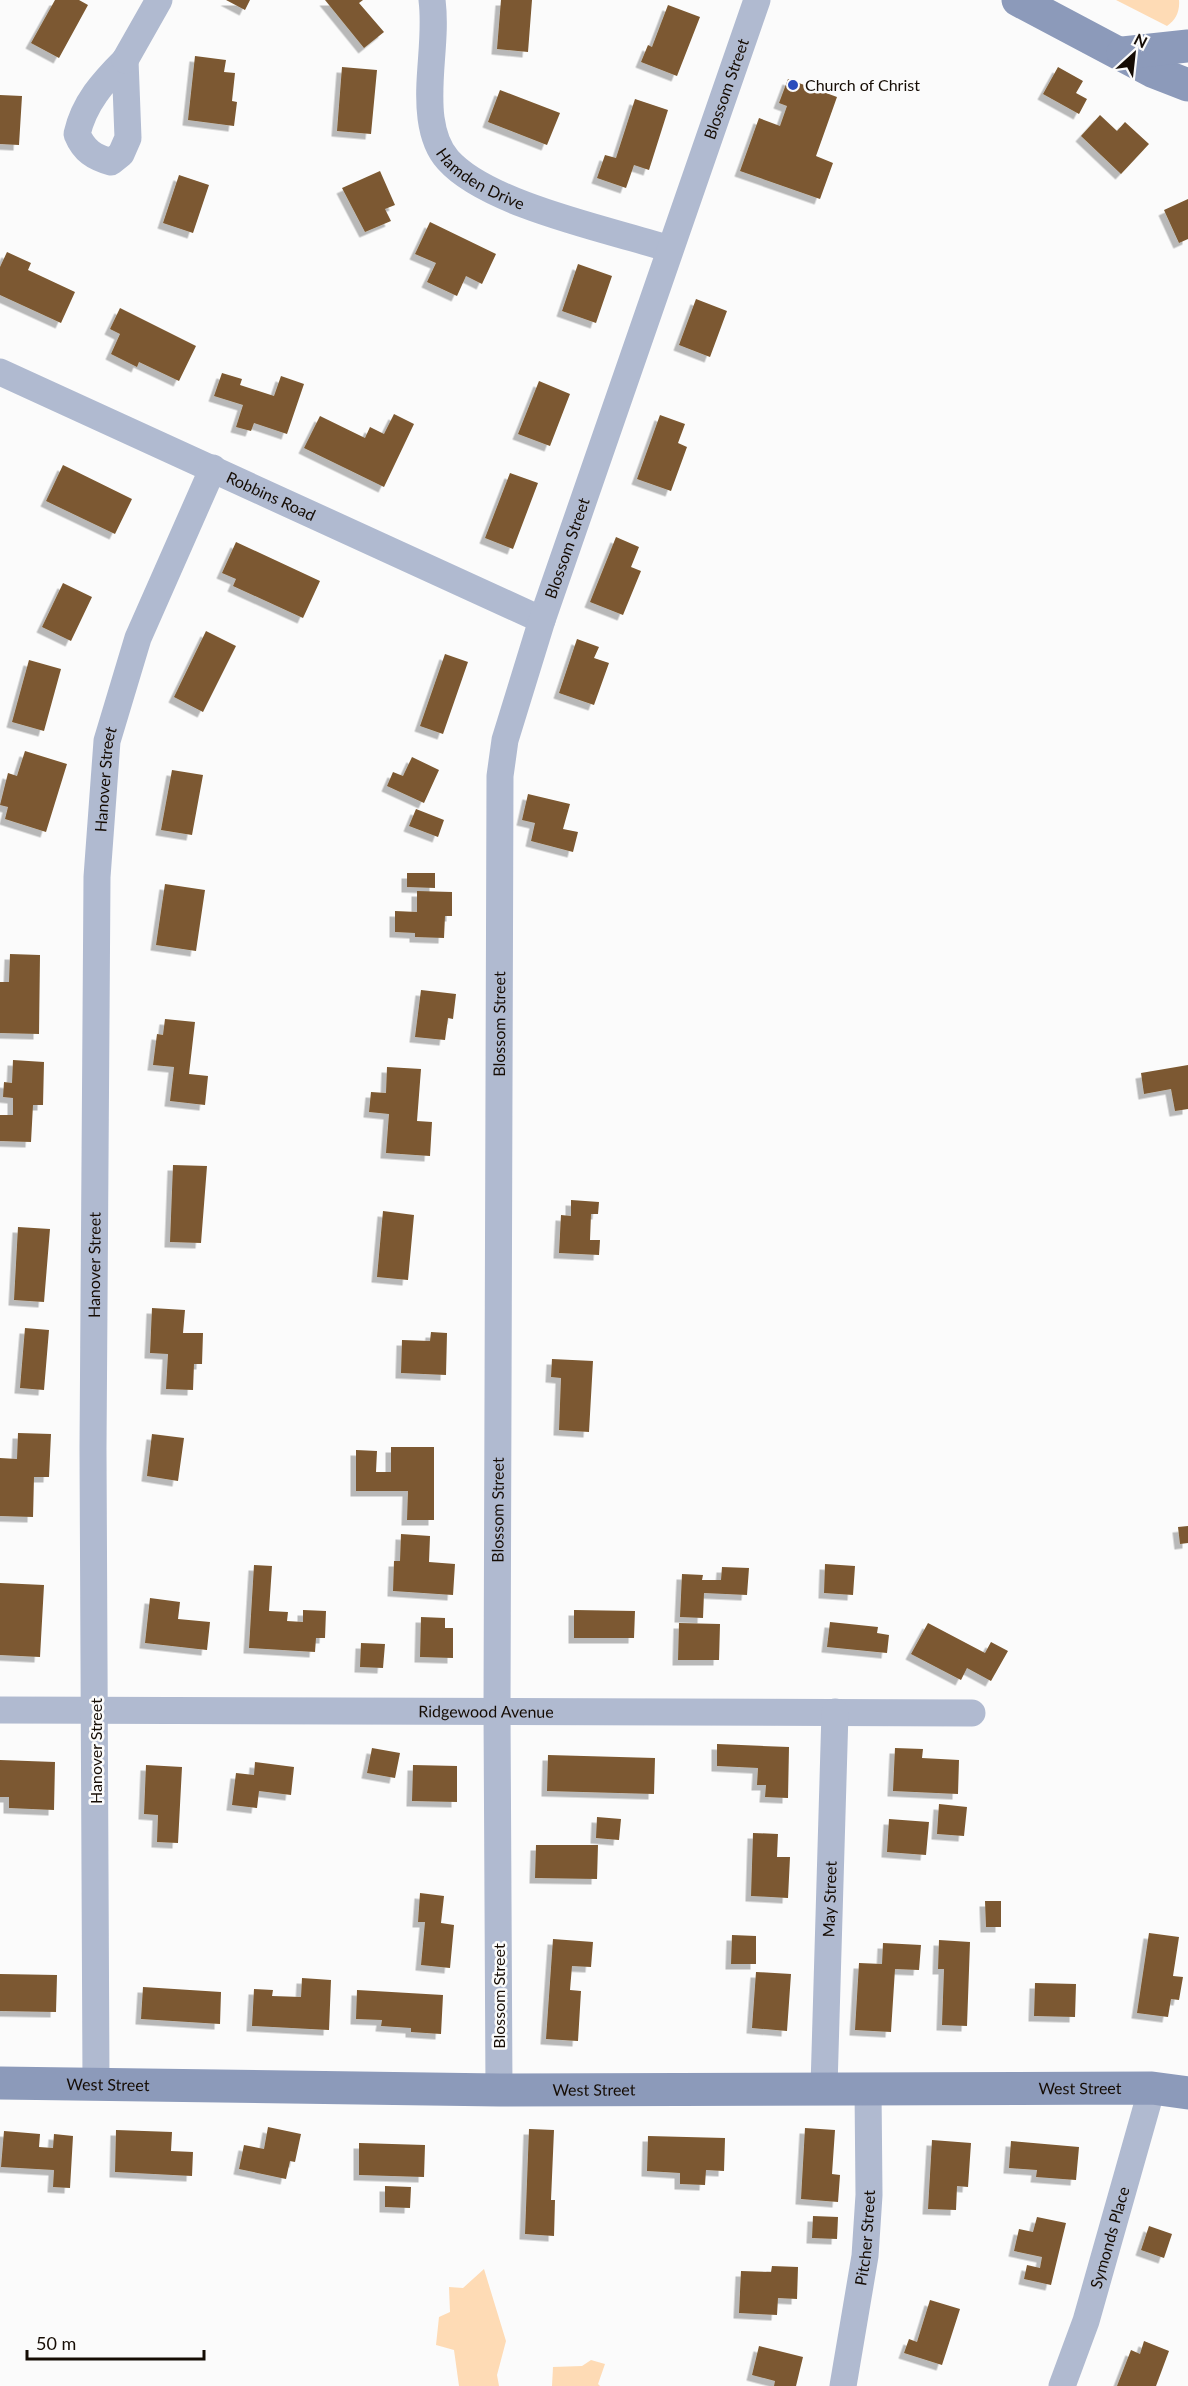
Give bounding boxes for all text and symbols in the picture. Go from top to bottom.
north arrow [1104,24,1164,84]
text: N [1131,29,1151,51]
street label: Blossom Street [699,36,752,142]
place label: Church of Christ [805,75,920,94]
marker: Church of Christ [786,78,800,92]
street label: Hamden Drive [433,144,528,213]
street label: Robbins Road [224,467,319,524]
street label: Blossom Street [540,495,593,601]
street label: Hanover Street [90,724,120,833]
street label: Blossom Street [489,971,508,1077]
street label: Hanover Street [84,1212,104,1318]
street label: Blossom Street [487,1457,507,1563]
street label: Hanover Street [86,1698,105,1804]
street label: Ridgewood Avenue [418,1701,554,1721]
street label: May Street [818,1860,840,1938]
street label: Blossom Street [489,1943,508,2049]
street label: West Street [66,2074,150,2094]
street label: West Street [1038,2078,1122,2097]
street label: West Street [552,2080,636,2099]
street label: Symonds Place [1086,2184,1133,2291]
street label: Pitcher Street [850,2190,878,2287]
scale bar [27,2323,204,2361]
text: 50 m [36,2332,76,2354]

